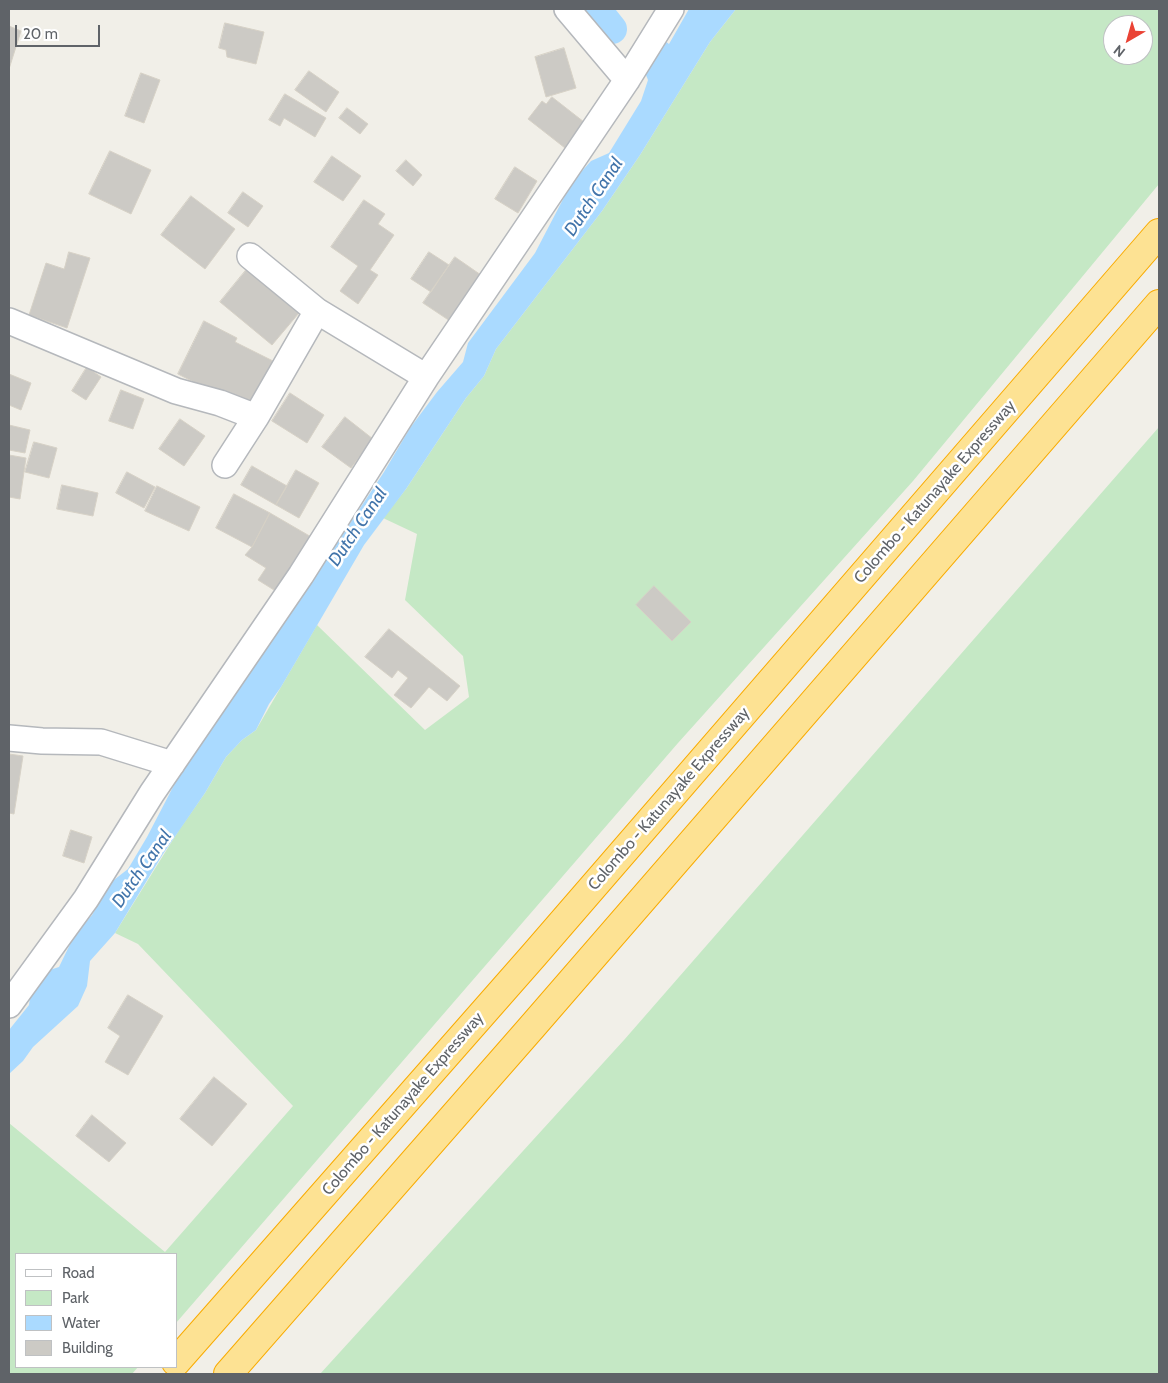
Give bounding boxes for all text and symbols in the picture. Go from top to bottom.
scale bar [18,15,102,47]
north arrow [1103,15,1153,65]
text: 20 m [23,25,58,43]
text: N [1110,41,1129,61]
water label: Dutch Canal [560,154,628,240]
street label: Colombo - Katunayake Expressway [850,397,1020,587]
water label: Dutch Canal [324,484,392,570]
street label: Colombo - Katunayake Expressway [584,704,754,894]
water label: Dutch Canal [107,826,177,912]
street label: Colombo - Katunayake Expressway [318,1009,488,1199]
legend [15,1253,178,1368]
text: Road [62,1264,95,1282]
text: Park [62,1289,89,1307]
text: Water [62,1314,100,1332]
text: Building [62,1339,113,1357]

